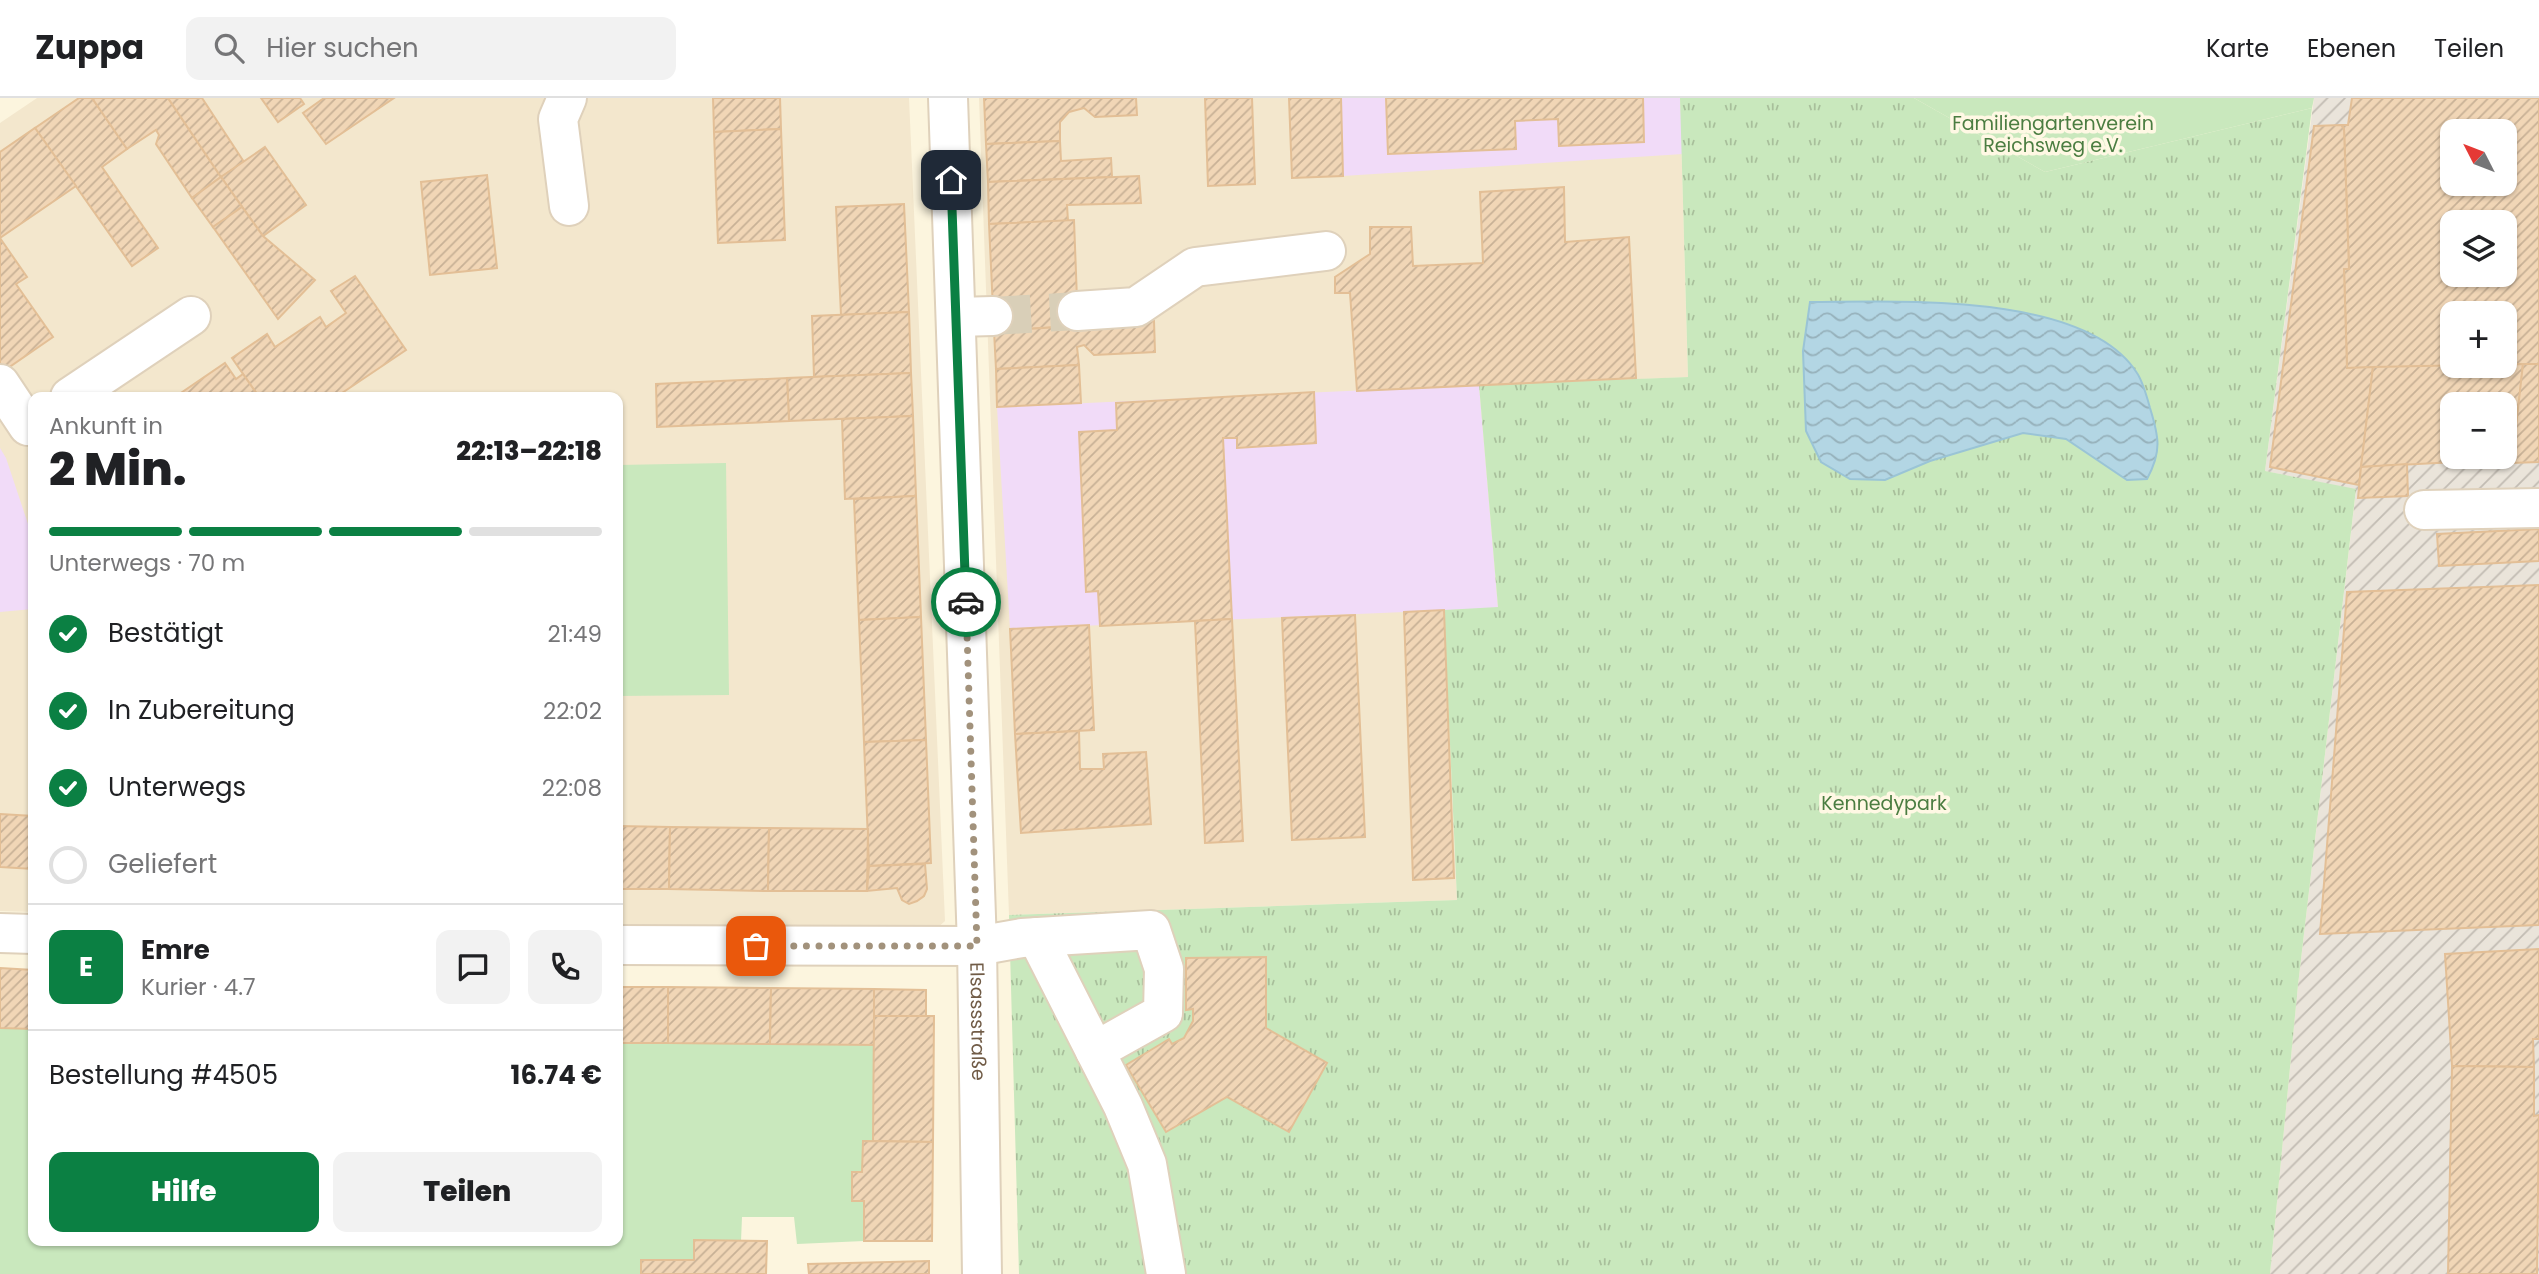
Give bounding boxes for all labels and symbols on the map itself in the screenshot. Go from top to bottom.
park label: Familiengartenverein Reichsweg e.V. [1952,110,2154,159]
north arrow [2440,119,2516,196]
pin [921,150,981,210]
courier [931,567,1001,637]
park label: Kennedypark [1821,790,1947,817]
pin [726,916,786,976]
street label: Elsassstraße [964,962,993,1081]

